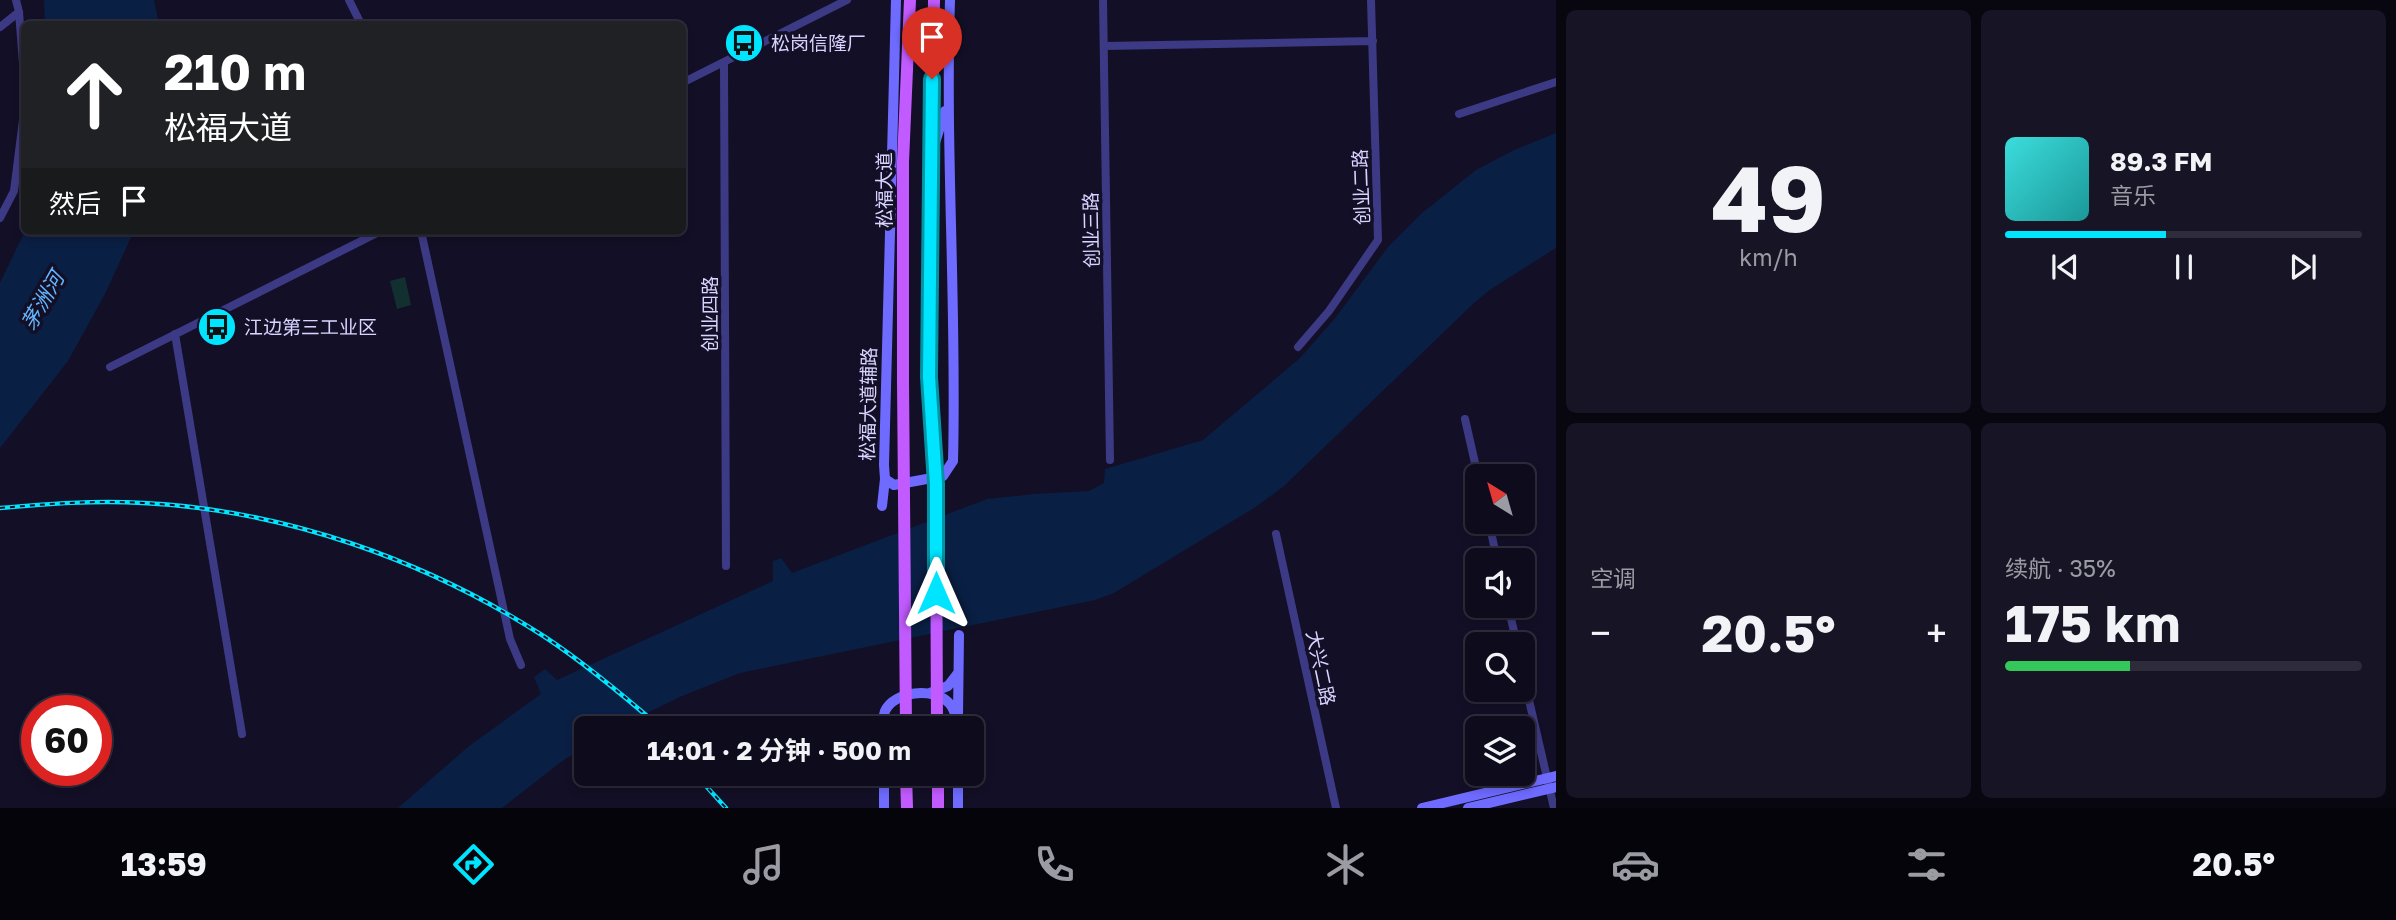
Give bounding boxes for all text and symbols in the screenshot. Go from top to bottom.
pin [902,7,962,79]
icon: arrive [913,18,951,56]
bus stop icon: 松岗信隆厂 [723,22,765,64]
place label: 松岗信隆厂 [771,31,866,54]
text: 210 m [164,42,306,101]
icon: ahead [49,49,140,140]
text: 松福大道 [164,108,292,146]
text: 49 [1711,143,1826,252]
text: 89.3 FM [2110,146,2212,177]
street label: 创业二路 [1348,149,1373,225]
street label: 松福大道 [872,152,895,228]
text: 音乐 [2110,181,2156,209]
icon: arrive [115,182,153,220]
text: 然后 [49,188,101,219]
street label: 创业三路 [1078,192,1103,268]
text: km/h [1739,243,1798,271]
icon: previous [2046,248,2084,286]
icon: pause [2165,248,2203,286]
icon: next [2284,248,2322,286]
water label: 茅洲河 [15,263,71,334]
street label: 创业四路 [698,276,721,352]
bus stop icon: 江边第三工业区 [196,306,238,348]
place label: 江边第三工业区 [244,315,377,338]
street label: 松福大道辅路 [855,347,880,461]
north arrow [1465,464,1535,534]
map controls [1465,464,1535,786]
button: sound [1465,548,1535,618]
text: 续航 · 35% [2005,554,2116,582]
position arrow [899,556,973,630]
text: 空调 [1590,564,1636,592]
text: 175 km [2005,591,2181,653]
text: 20.5° [1701,601,1836,663]
text: − [1590,610,1611,655]
text: + [1926,610,1947,655]
street label: 大兴二路 [1302,628,1341,707]
button: search [1465,632,1535,702]
speed limit sign: 60 [21,695,112,786]
button: layers [1465,716,1535,786]
text: 14:01 · 2 分钟 · 500 m [647,735,911,766]
icon: directions [449,840,498,889]
icon: music [739,840,788,889]
icon: phone [1030,840,1079,889]
icon: climate [1321,840,1370,889]
icon: car [1611,840,1660,889]
icon: filters [1902,840,1951,889]
text: 13:59 [121,845,207,883]
text: 20.5° [2193,845,2275,883]

